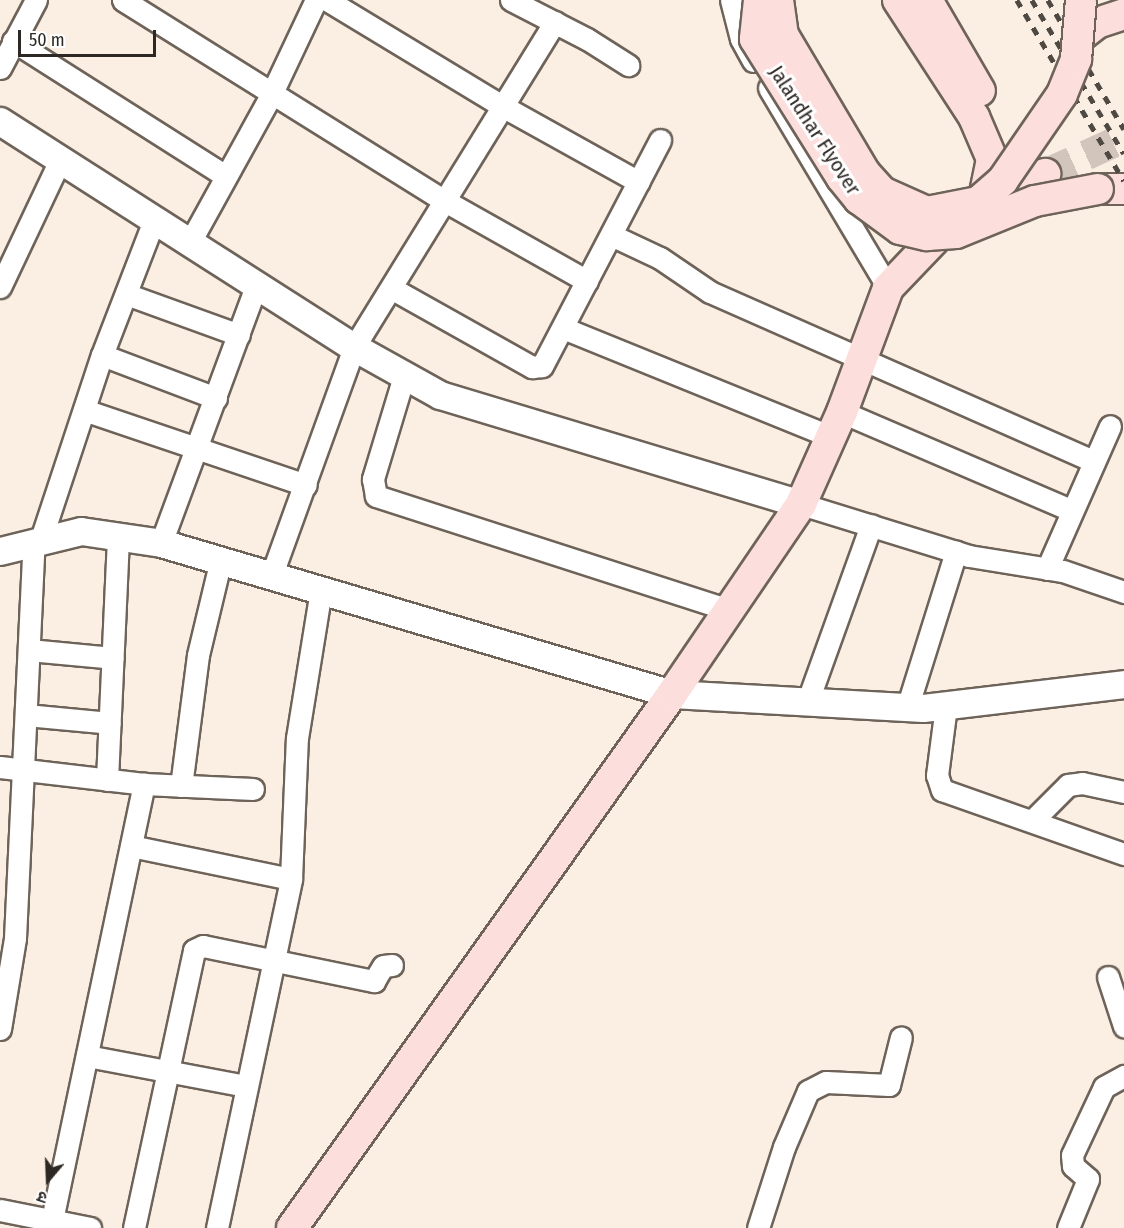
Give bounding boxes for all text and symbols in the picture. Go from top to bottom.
scale bar [21,18,159,56]
text: 50 m [29,29,65,51]
street label: Jalandhar Flyover [764,61,866,199]
north arrow [18,1150,78,1210]
text: उ [34,1187,50,1208]

